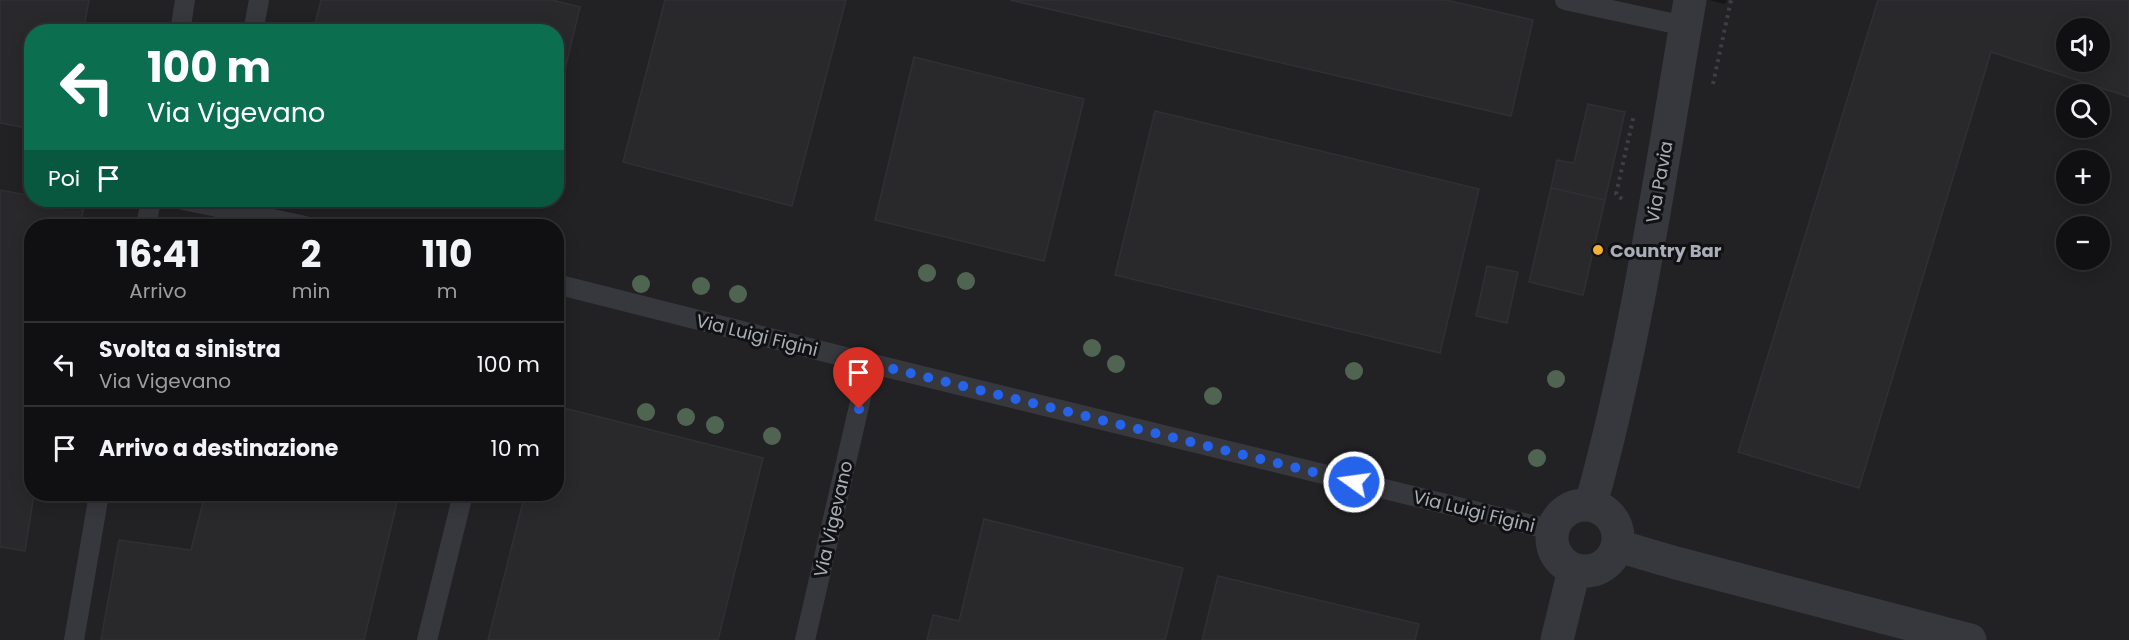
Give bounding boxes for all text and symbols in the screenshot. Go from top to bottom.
map controls [2056,18,2110,270]
button: sound [2056,18,2110,72]
text: 100 m [147,38,271,97]
icon: left [48,48,126,126]
button: search [2056,84,2110,138]
text: Via Vigevano [147,94,325,131]
street label: Via Pavia [1639,139,1679,225]
button: + [2056,150,2110,204]
icon: arrive [92,162,125,195]
text: Poi [48,163,80,194]
button: − [2056,216,2110,270]
text: 16:41 [116,229,200,280]
text: 2 [301,229,321,280]
text: 110 [422,229,472,280]
place label: Country Bar [1610,238,1722,263]
marker: Country Bar [1591,243,1605,257]
text: Arrivo [129,277,187,305]
text: min [292,277,330,305]
text: m [437,277,457,305]
street label: Via Luigi Figini [693,308,821,362]
text: Svolta a sinistra [99,334,281,365]
pin [833,347,884,409]
icon: left [48,348,81,381]
text: 100 m [477,349,540,380]
icon: arrive [842,356,875,389]
text: Via Vigevano [99,367,231,395]
icon: arrive [48,432,81,465]
text: Arrivo a destinazione [99,433,338,464]
text: 10 m [491,433,540,464]
position arrow [1322,450,1386,514]
street label: Via Vigevano [807,458,859,580]
street label: Via Luigi Figini [1410,484,1538,538]

